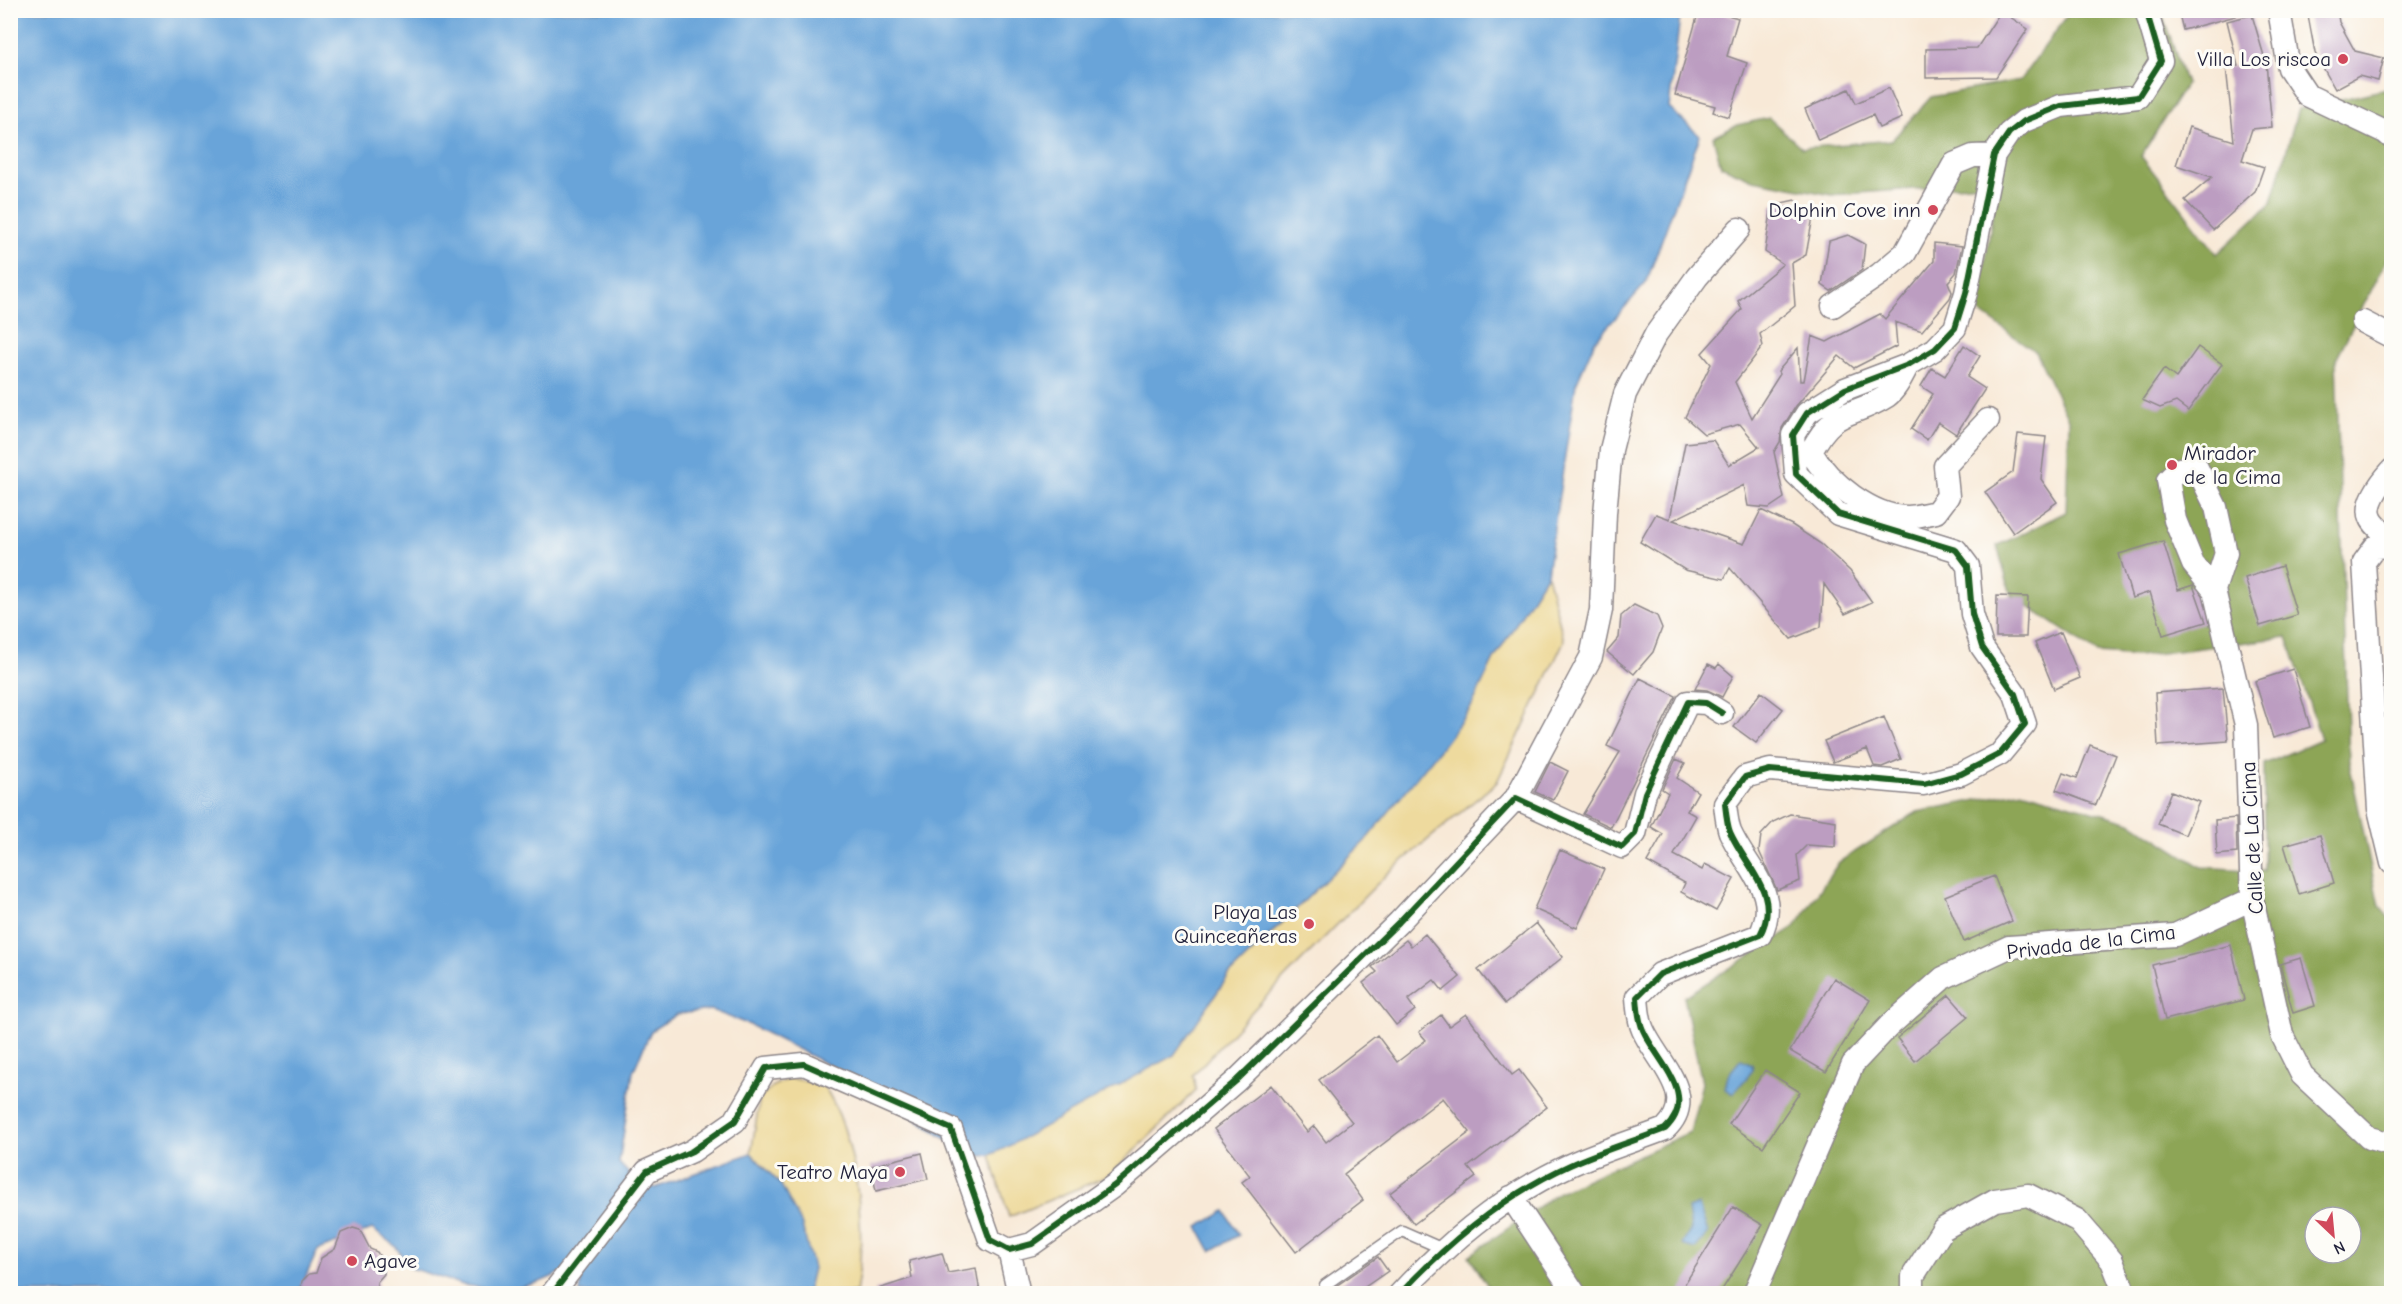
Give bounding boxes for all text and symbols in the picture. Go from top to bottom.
place label: Villa Los riscoa [2197,47,2331,71]
marker: Villa Los riscoa [2336,52,2350,66]
place label: Dolphin Cove inn [1769,198,1921,222]
marker: Dolphin Cove inn [1926,203,1940,217]
place label: Mirador de la Cima [2184,441,2281,489]
marker: Mirador de la Cima [2165,458,2179,472]
street label: Calle de La Cima [2236,761,2268,915]
place label: Playa Las Quinceañeras [1174,900,1297,948]
marker: Playa Las Quinceañeras [1302,917,1316,931]
street label: Privada de la Cima [2005,920,2177,964]
place label: Teatro Maya [777,1160,888,1184]
marker: Teatro Maya [893,1165,907,1179]
north arrow [2303,1205,2363,1265]
text: N [2331,1237,2348,1258]
place label: Agave [364,1249,417,1273]
marker: Agave [345,1254,359,1268]

